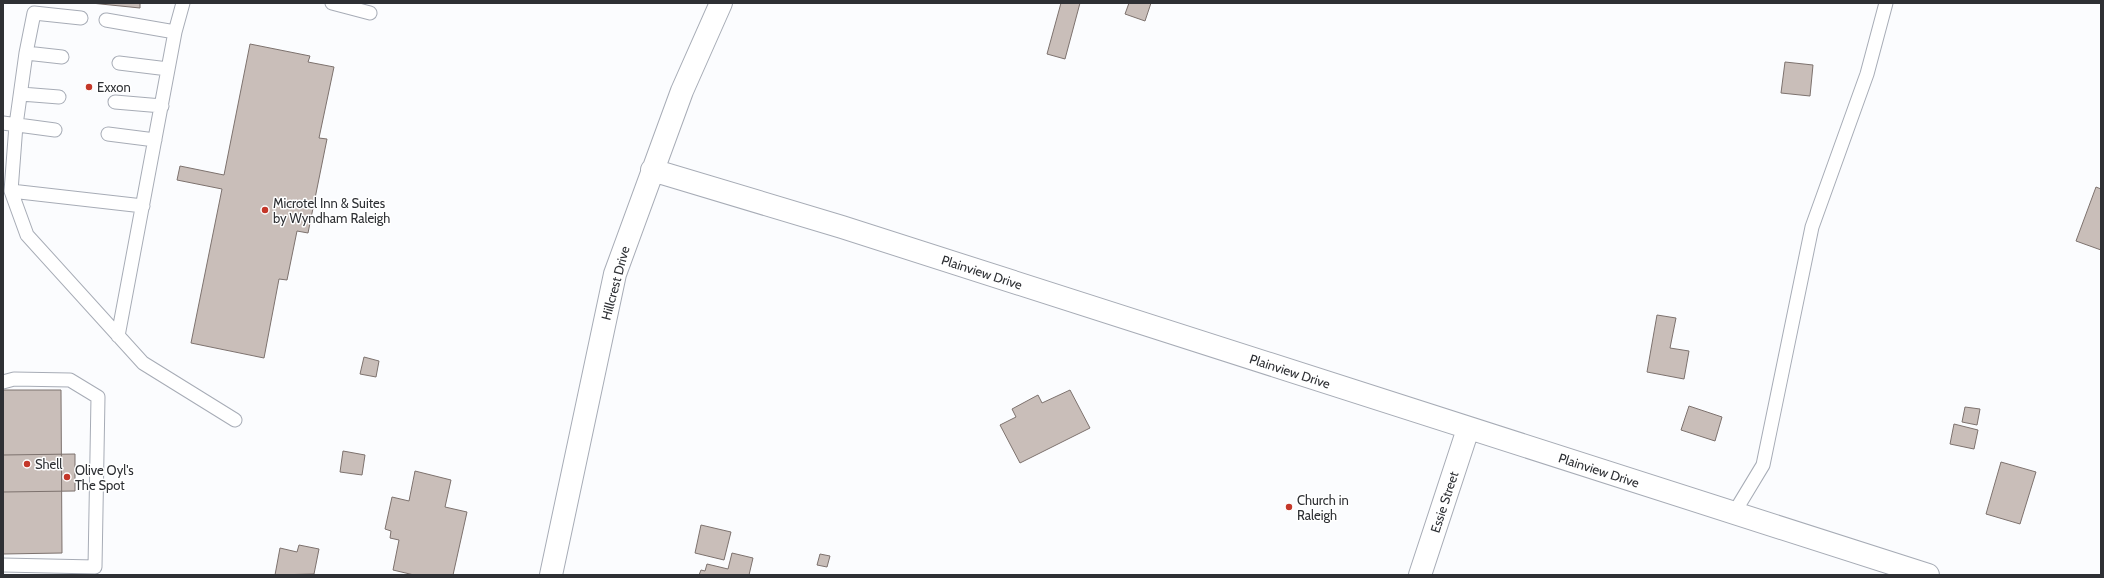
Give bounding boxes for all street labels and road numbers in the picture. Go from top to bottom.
street label: Hillcrest Drive [597,244,633,322]
street label: Plainview Drive [940,251,1025,293]
street label: Plainview Drive [1248,350,1333,392]
street label: Plainview Drive [1557,449,1642,491]
street label: Essie Street [1427,469,1462,535]

